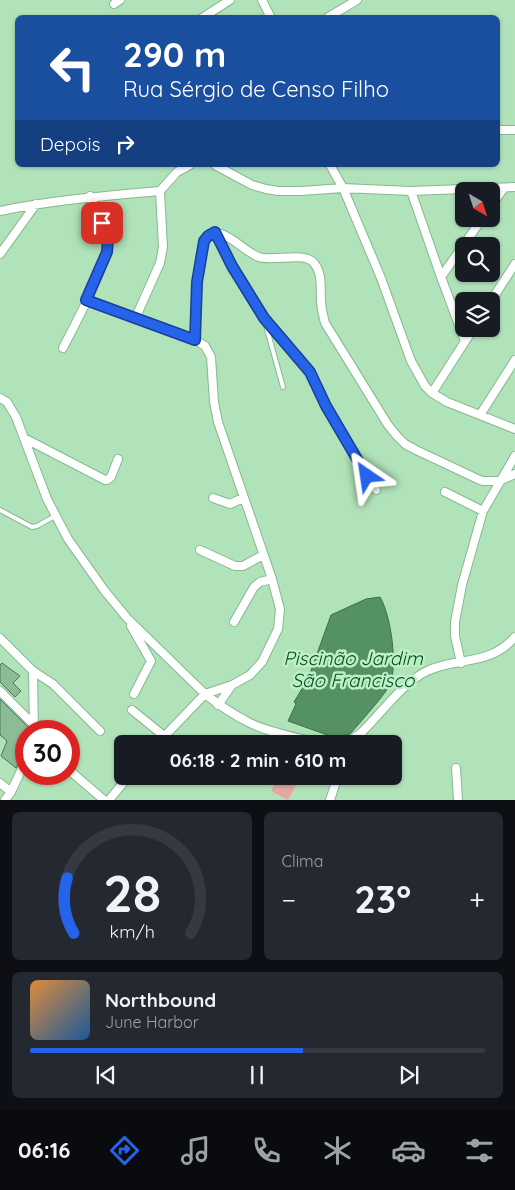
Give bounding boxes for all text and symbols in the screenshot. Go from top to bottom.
text: 290 m [123,32,226,76]
icon: left [40,35,105,100]
text: Rua Sérgio de Censo Filho [123,75,389,103]
icon: right [111,130,139,158]
text: Depois [40,132,101,156]
north arrow [455,182,500,228]
map controls [455,182,500,337]
pin [81,202,123,244]
icon: arrive [88,209,116,237]
button: search [455,237,500,282]
button: layers [455,292,500,337]
position arrow [340,449,392,501]
water label: Piscinão Jardim São Francisco [283,646,423,692]
speed limit sign: 30 [15,720,80,785]
text: 06:18 · 2 min · 610 m [170,748,346,772]
text: Clima [282,851,323,871]
text: 28 [103,860,161,925]
text: 23° [354,875,411,923]
text: − [282,882,296,917]
text: + [469,882,485,917]
text: km/h [109,920,154,942]
text: Northbound [105,988,216,1012]
text: June Harbor [105,1012,199,1032]
icon: previous [92,1061,120,1089]
icon: pause [243,1061,271,1089]
icon: next [395,1061,423,1089]
icon: directions [107,1133,142,1168]
icon: music [178,1133,213,1168]
icon: phone [249,1133,284,1168]
icon: climate [320,1133,355,1168]
icon: car [391,1133,426,1168]
icon: filters [462,1133,497,1168]
text: 06:16 [18,1136,70,1164]

